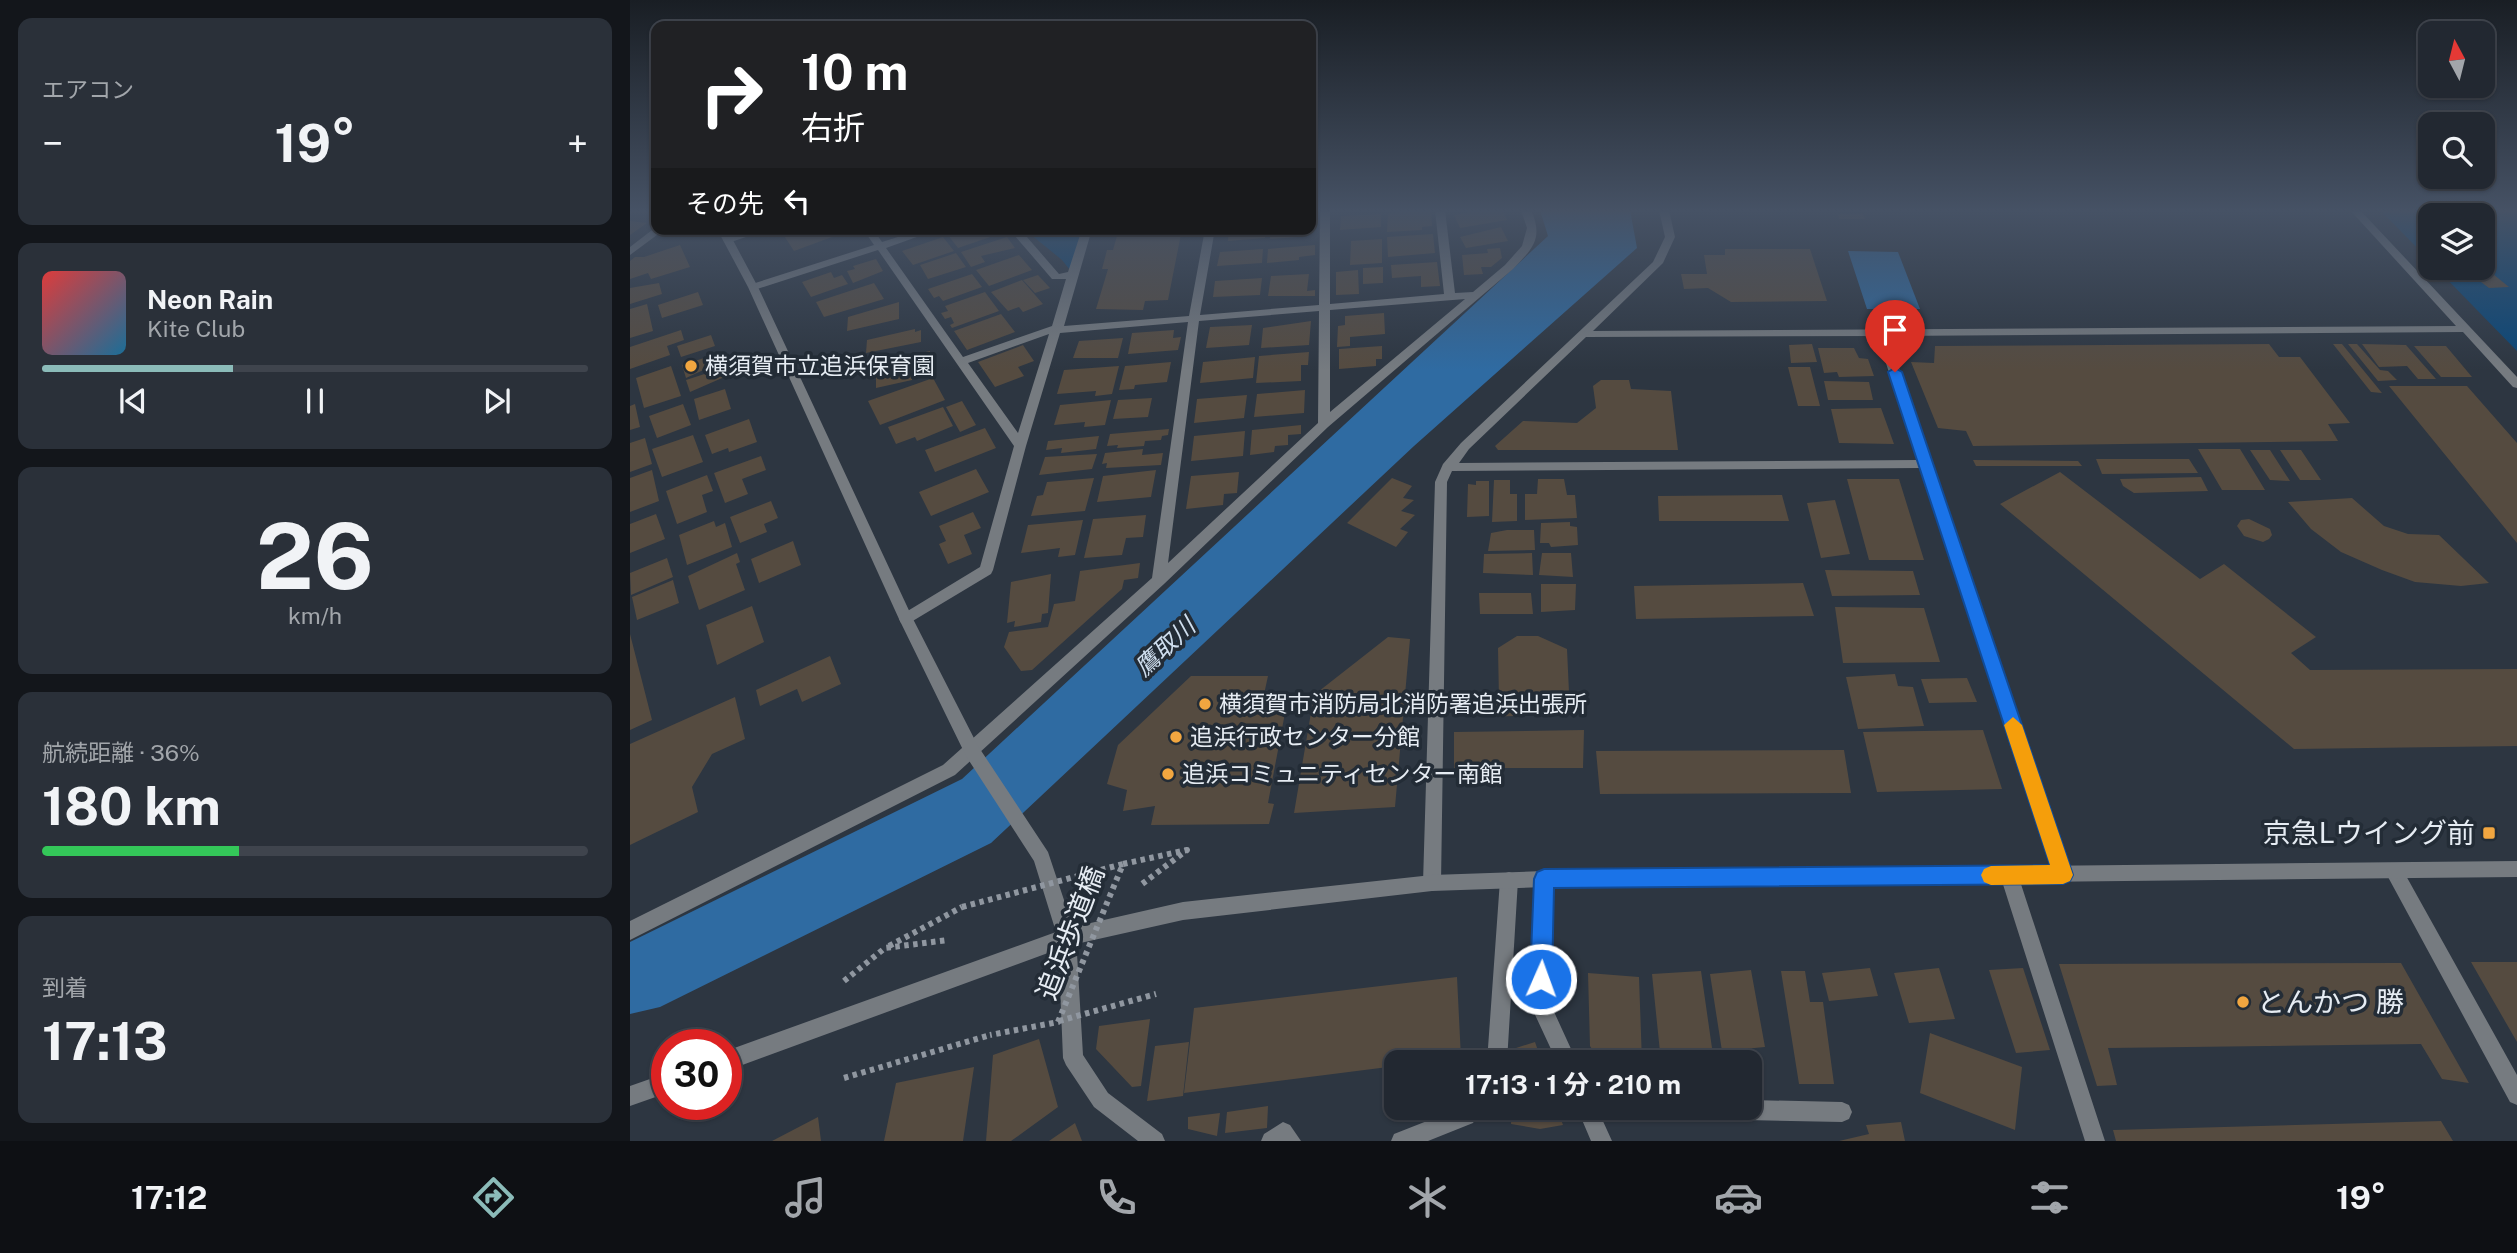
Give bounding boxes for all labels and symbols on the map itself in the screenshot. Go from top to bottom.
north arrow [2418,21,2496,98]
pin [1865,300,1925,372]
place label: 横須賀市立追浜保育園 [705,352,935,379]
marker: 横須賀市立追浜保育園 [683,358,699,374]
water label: 鷹取川 [1128,609,1202,681]
place label: 横須賀市消防局北消防署追浜出張所 [1219,690,1587,717]
marker: 横須賀市消防局北消防署追浜出張所 [1197,696,1213,712]
place label: 追浜行政センター分館 [1190,723,1420,750]
marker: 追浜行政センター分館 [1168,729,1184,745]
place label: 追浜コミュニティセンター南館 [1182,760,1503,787]
marker: 追浜コミュニティセンター南館 [1160,766,1176,782]
place label: 京急Lウイング前 [2263,816,2475,849]
marker: 京急Lウイング前 [2481,825,2497,841]
street label: 追浜歩道橋 [1029,862,1110,1004]
position arrow [1504,942,1578,1016]
place label: とんかつ 勝 [2257,985,2404,1018]
marker: とんかつ 勝 [2235,994,2251,1010]
speed limit sign: 30 [651,1029,742,1120]

